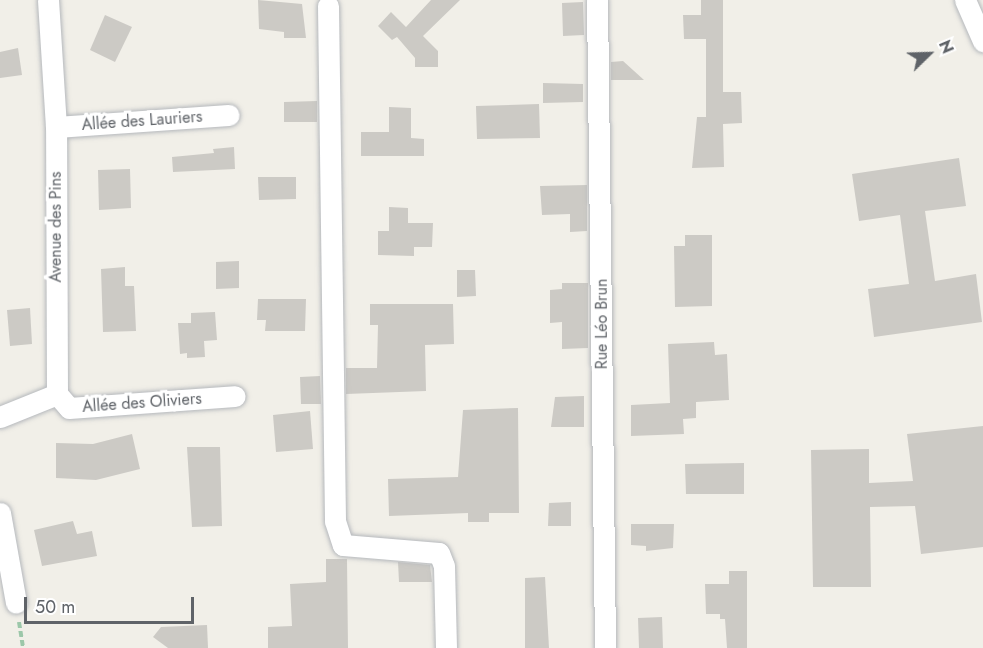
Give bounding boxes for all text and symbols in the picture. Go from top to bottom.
north arrow [899,24,959,84]
text: N [933,36,959,57]
street label: Allée des Lauriers [81,107,203,135]
street label: Avenue des Pins [46,171,66,283]
street label: Rue Léo Brun [592,279,612,369]
street label: Allée des Oliviers [82,389,202,417]
scale bar [27,585,196,623]
text: 50 m [35,594,75,620]

